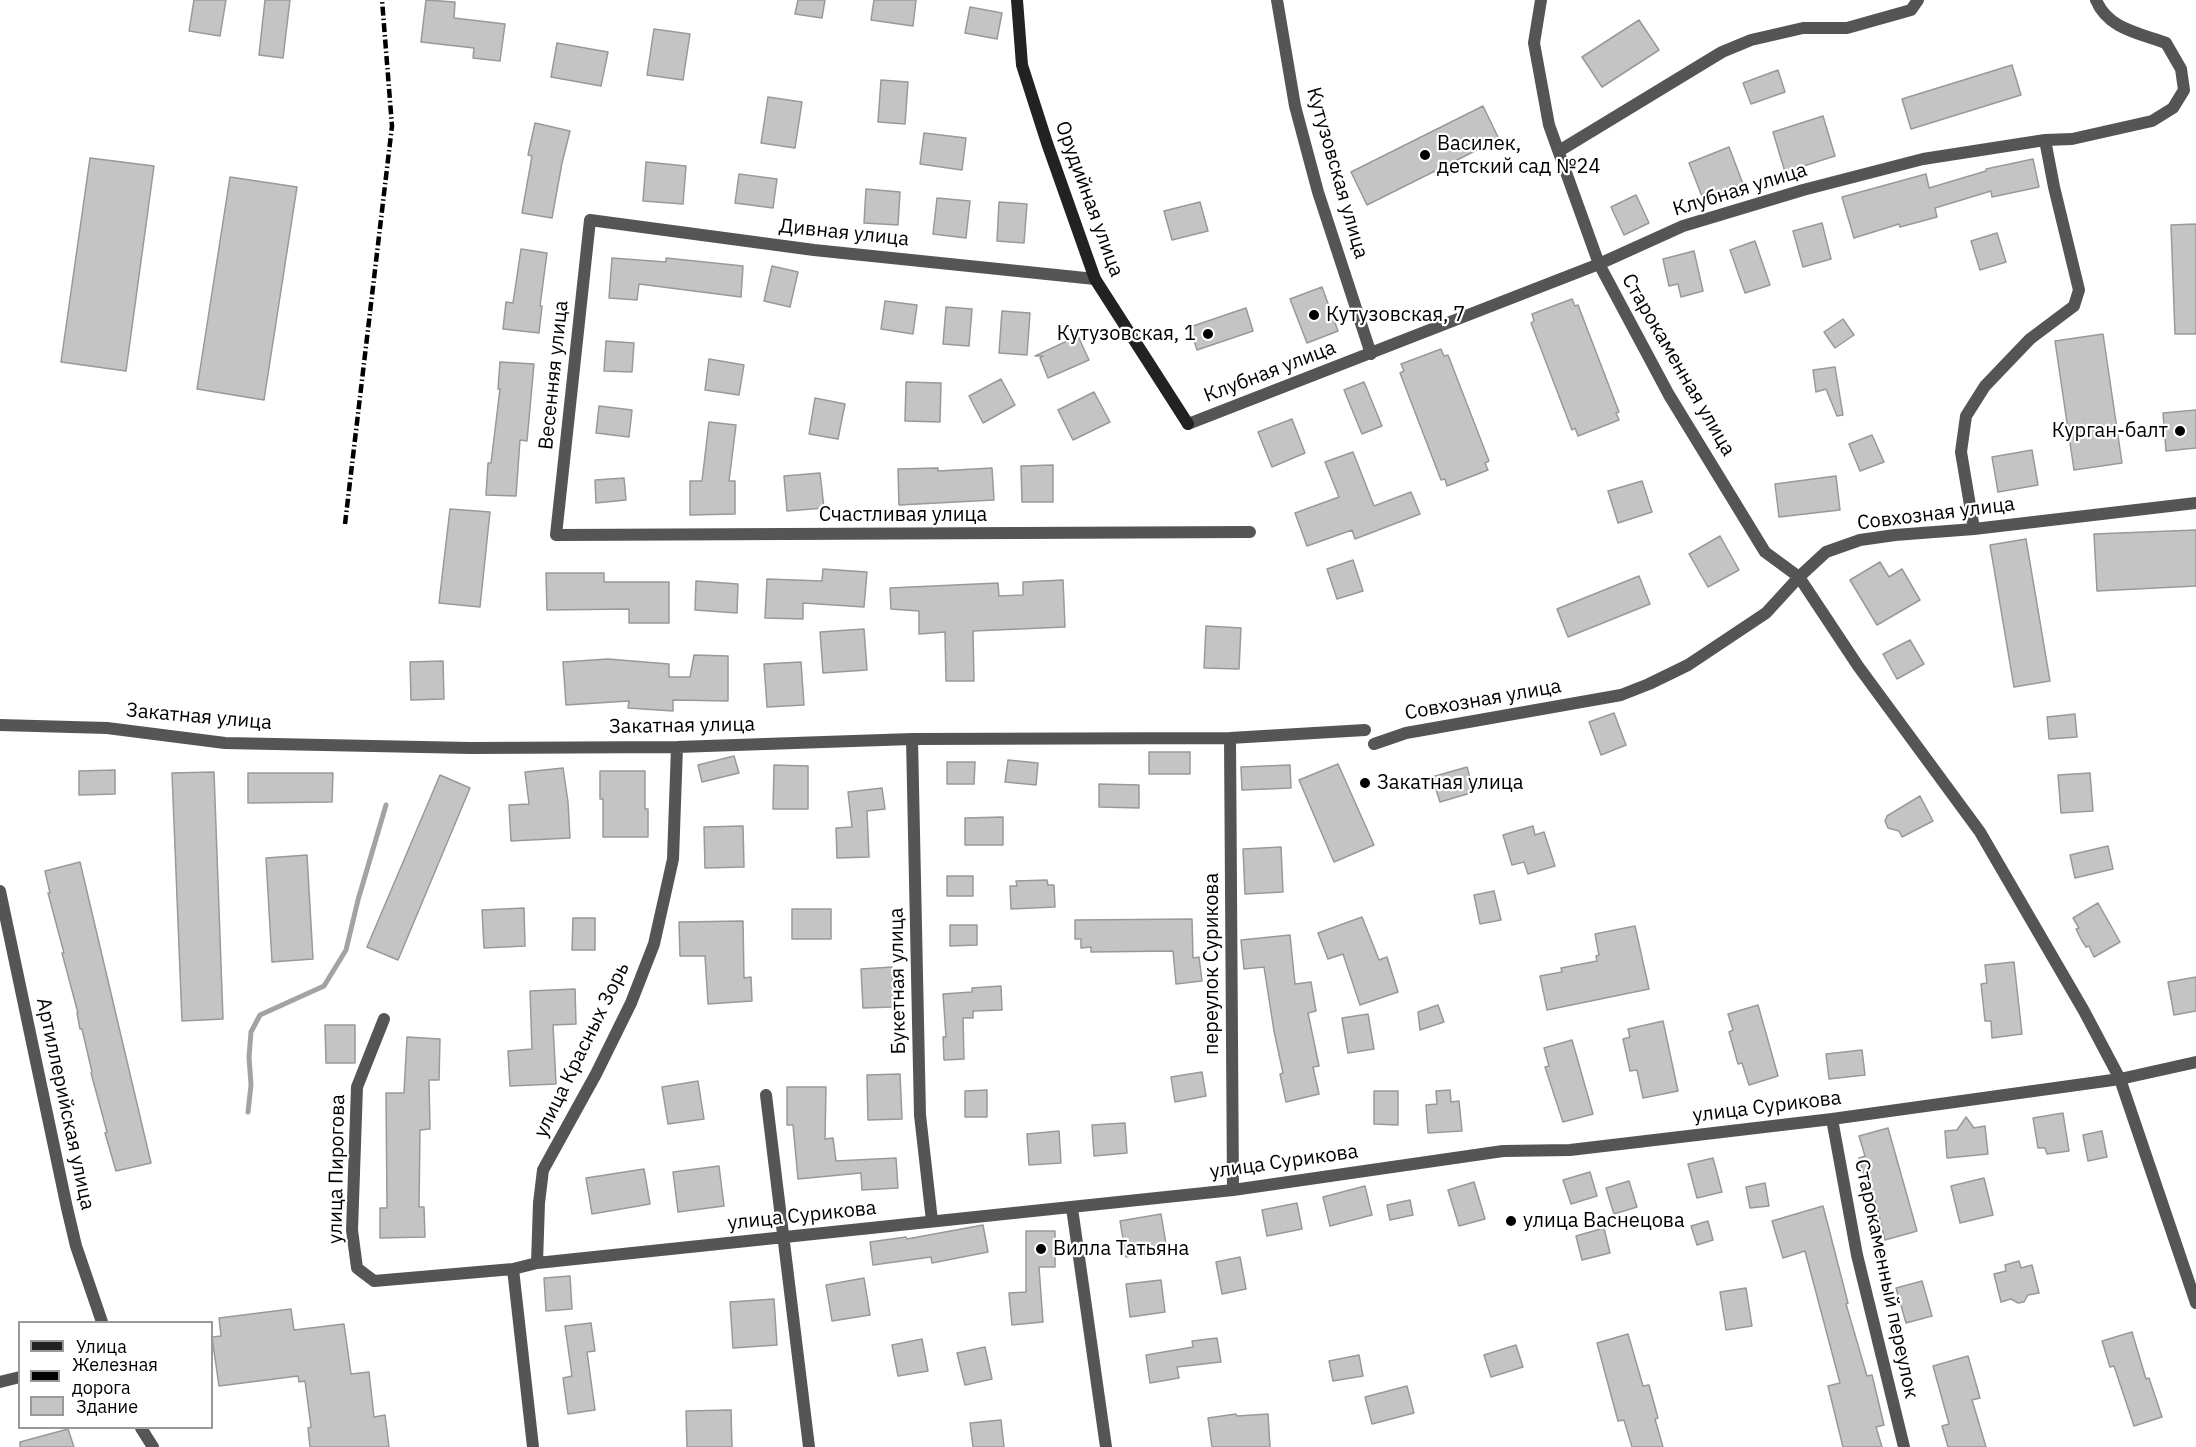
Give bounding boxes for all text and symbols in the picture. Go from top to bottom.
street label: Кутузовская улица [1301,85,1373,261]
street label: Орудийная улица [1050,118,1128,280]
place label: Василек, детский сад №24 [1437,132,1601,179]
marker: Василек, детский сад №24 [1418,148,1432,162]
street label: Клубная улица [1670,158,1810,222]
street label: Дивная улица [778,214,910,252]
street label: Старокаменная улица [1616,270,1740,460]
street label: Весенняя улица [534,299,574,451]
place label: Кутузовская, 7 [1326,303,1465,327]
marker: Кутузовская, 7 [1307,308,1321,322]
place label: Кутузовская, 1 [1057,322,1196,346]
marker: Кутузовская, 1 [1201,327,1215,341]
street label: Клубная улица [1201,336,1339,408]
place label: Курган-балт [2052,419,2168,443]
marker: Курган-балт [2173,424,2187,438]
street label: Совхозная улица [1856,492,2016,536]
street label: Счастливая улица [819,503,987,527]
street label: Совхозная улица [1403,674,1563,726]
street label: Закатная улица [125,699,273,735]
street label: Закатная улица [609,713,755,739]
place label: Закатная улица [1377,771,1523,795]
marker: Закатная улица [1358,776,1372,790]
street label: переулок Сурикова [1200,873,1224,1055]
street label: Букетная улица [885,908,911,1054]
street label: улица Красных Зорь [529,959,635,1141]
street label: Артиллерийская улица [31,996,99,1212]
street label: улица Сурикова [1691,1086,1843,1128]
street label: улица Пирогова [324,1094,350,1244]
street label: улица Сурикова [1208,1140,1360,1184]
street label: Старокаменный переулок [1849,1157,1923,1401]
street label: улица Сурикова [726,1196,878,1236]
place label: улица Васнецова [1523,1209,1685,1233]
marker: улица Васнецова [1504,1214,1518,1228]
place label: Вилла Татьяна [1053,1237,1189,1261]
marker: Вилла Татьяна [1034,1242,1048,1256]
legend [18,1321,213,1429]
text: Улица [76,1335,127,1358]
text: Железная дорога [72,1353,158,1399]
text: Здание [76,1395,138,1418]

